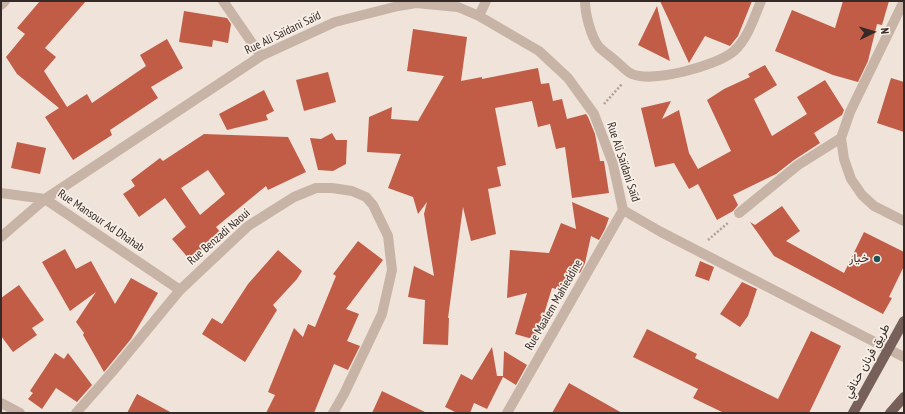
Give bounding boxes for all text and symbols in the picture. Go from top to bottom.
street label: Rue Ali Saïdani Saïd [243,8,323,58]
north arrow [853,12,893,52]
text: N [878,27,892,35]
street label: Rue Ali Saïdani Saïd [603,120,643,204]
street label: Rue Mansour Ad Dhahab [55,187,147,255]
street label: Rue Benzadi Naoui [185,206,253,268]
place label: خيار [849,252,869,266]
marker: خيار [872,254,882,264]
street label: Rue Maalem Mahieddine [522,257,586,353]
street label: طريق فرنان حنافي [841,321,893,401]

